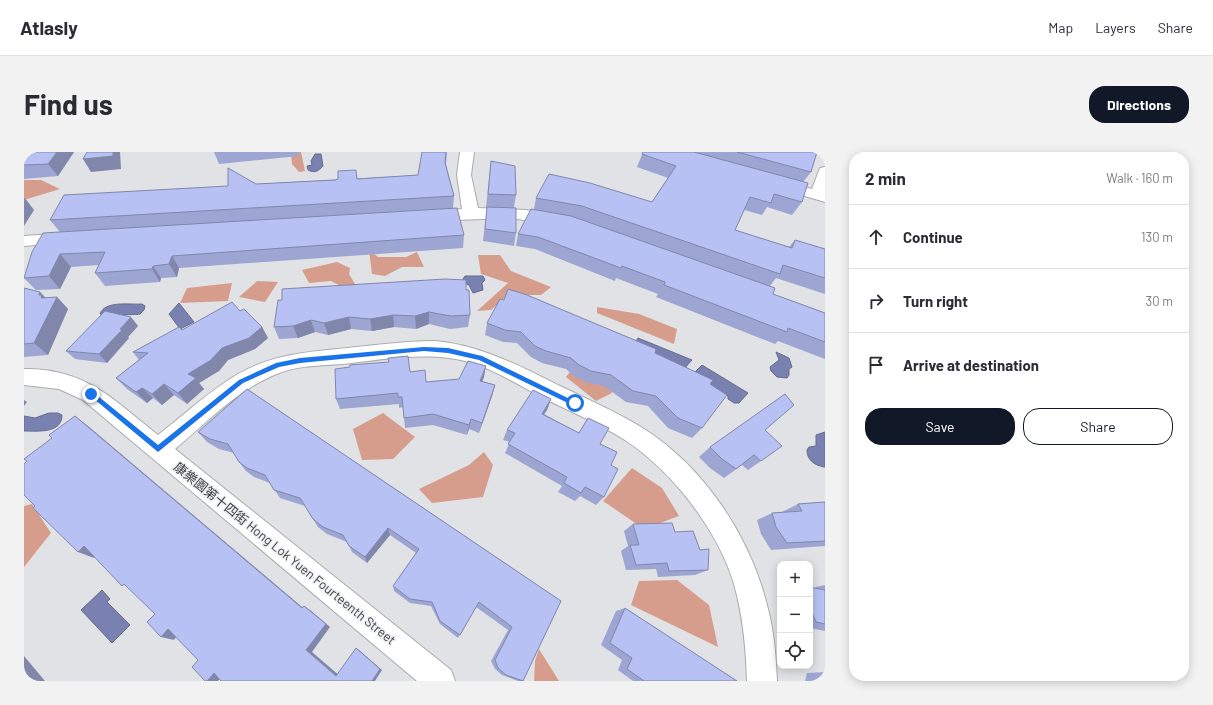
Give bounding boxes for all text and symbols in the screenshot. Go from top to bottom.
text: Atlasly [20,16,78,39]
text: Map [1048,19,1073,36]
text: Layers [1095,19,1136,36]
text: Share [1158,19,1193,36]
button: Directions [1089,86,1189,123]
text: Find us [24,87,113,121]
text: 2 min [865,168,906,188]
text: Walk · 160 m [1106,170,1173,186]
icon: ahead [865,226,887,248]
text: Continue [903,228,963,246]
text: 130 m [1141,229,1173,245]
icon: right [865,290,887,312]
text: Turn right [903,292,968,310]
text: 30 m [1146,293,1173,309]
icon: arrive [865,354,887,376]
text: Arrive at destination [903,356,1039,374]
route end [82,385,100,403]
route start [566,394,584,412]
button: Save [865,408,1015,445]
button: Share [1023,408,1173,445]
street label: 康樂園第十四街 Hong Lok Yuen Fourteenth Street [171,458,399,648]
map controls [777,561,813,669]
button: + [777,561,813,597]
button: − [777,597,813,633]
button: locate [777,633,813,669]

